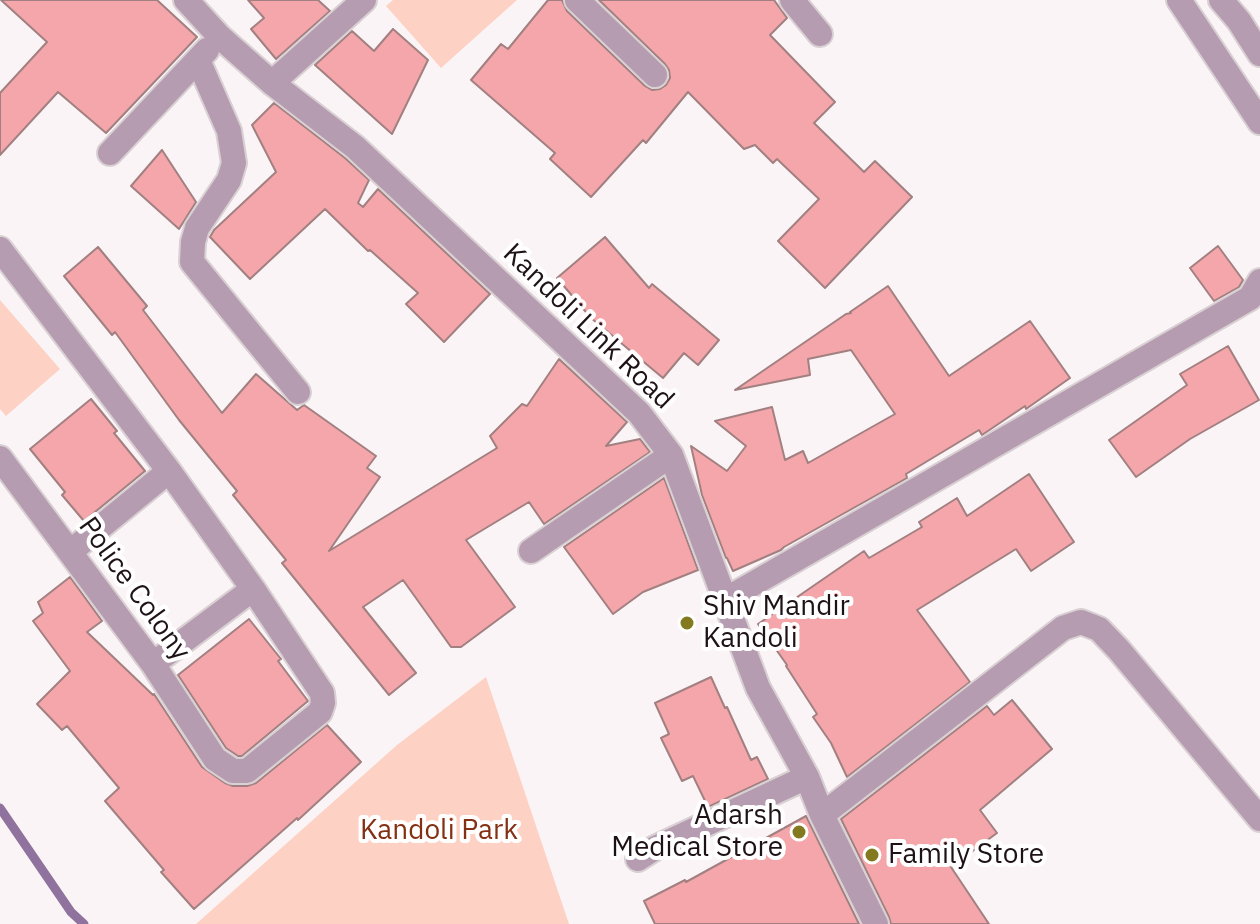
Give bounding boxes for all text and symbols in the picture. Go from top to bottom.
street label: Kandoli Link Road [496,237,680,417]
street label: Police Colony [71,511,197,667]
place label: Shiv Mandir Kandoli [703,590,850,656]
marker: Shiv Mandir Kandoli [678,614,696,632]
place label: Adarsh Medical Store [611,799,783,865]
park label: Kandoli Park [360,814,518,848]
marker: Adarsh Medical Store [790,823,808,841]
place label: Family Store [888,838,1044,872]
marker: Family Store [863,846,881,864]

